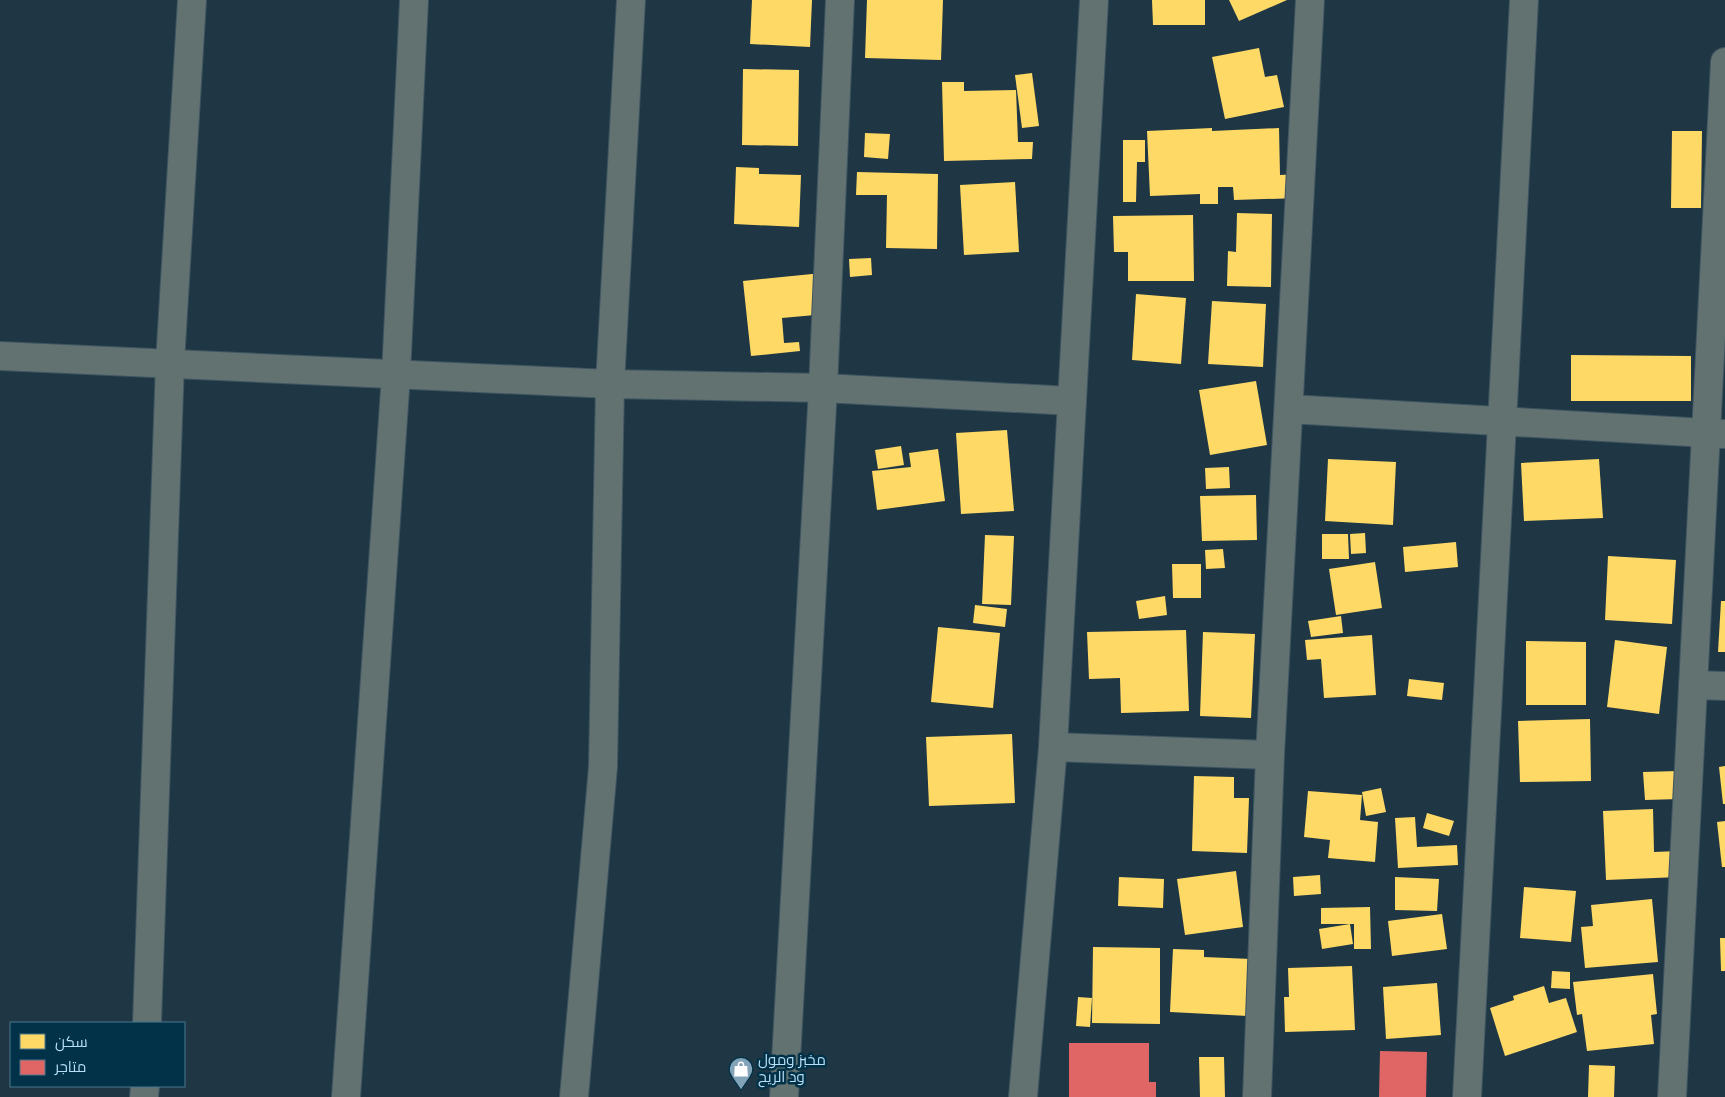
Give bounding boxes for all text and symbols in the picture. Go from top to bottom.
legend [10,1022,185,1087]
text: سكن [55,1032,88,1052]
place label: مخبز ومول ود الريح [758,1050,826,1088]
shop icon: مخبز ومول ود الريح [728,1056,754,1090]
text: متاجر [54,1057,86,1076]

